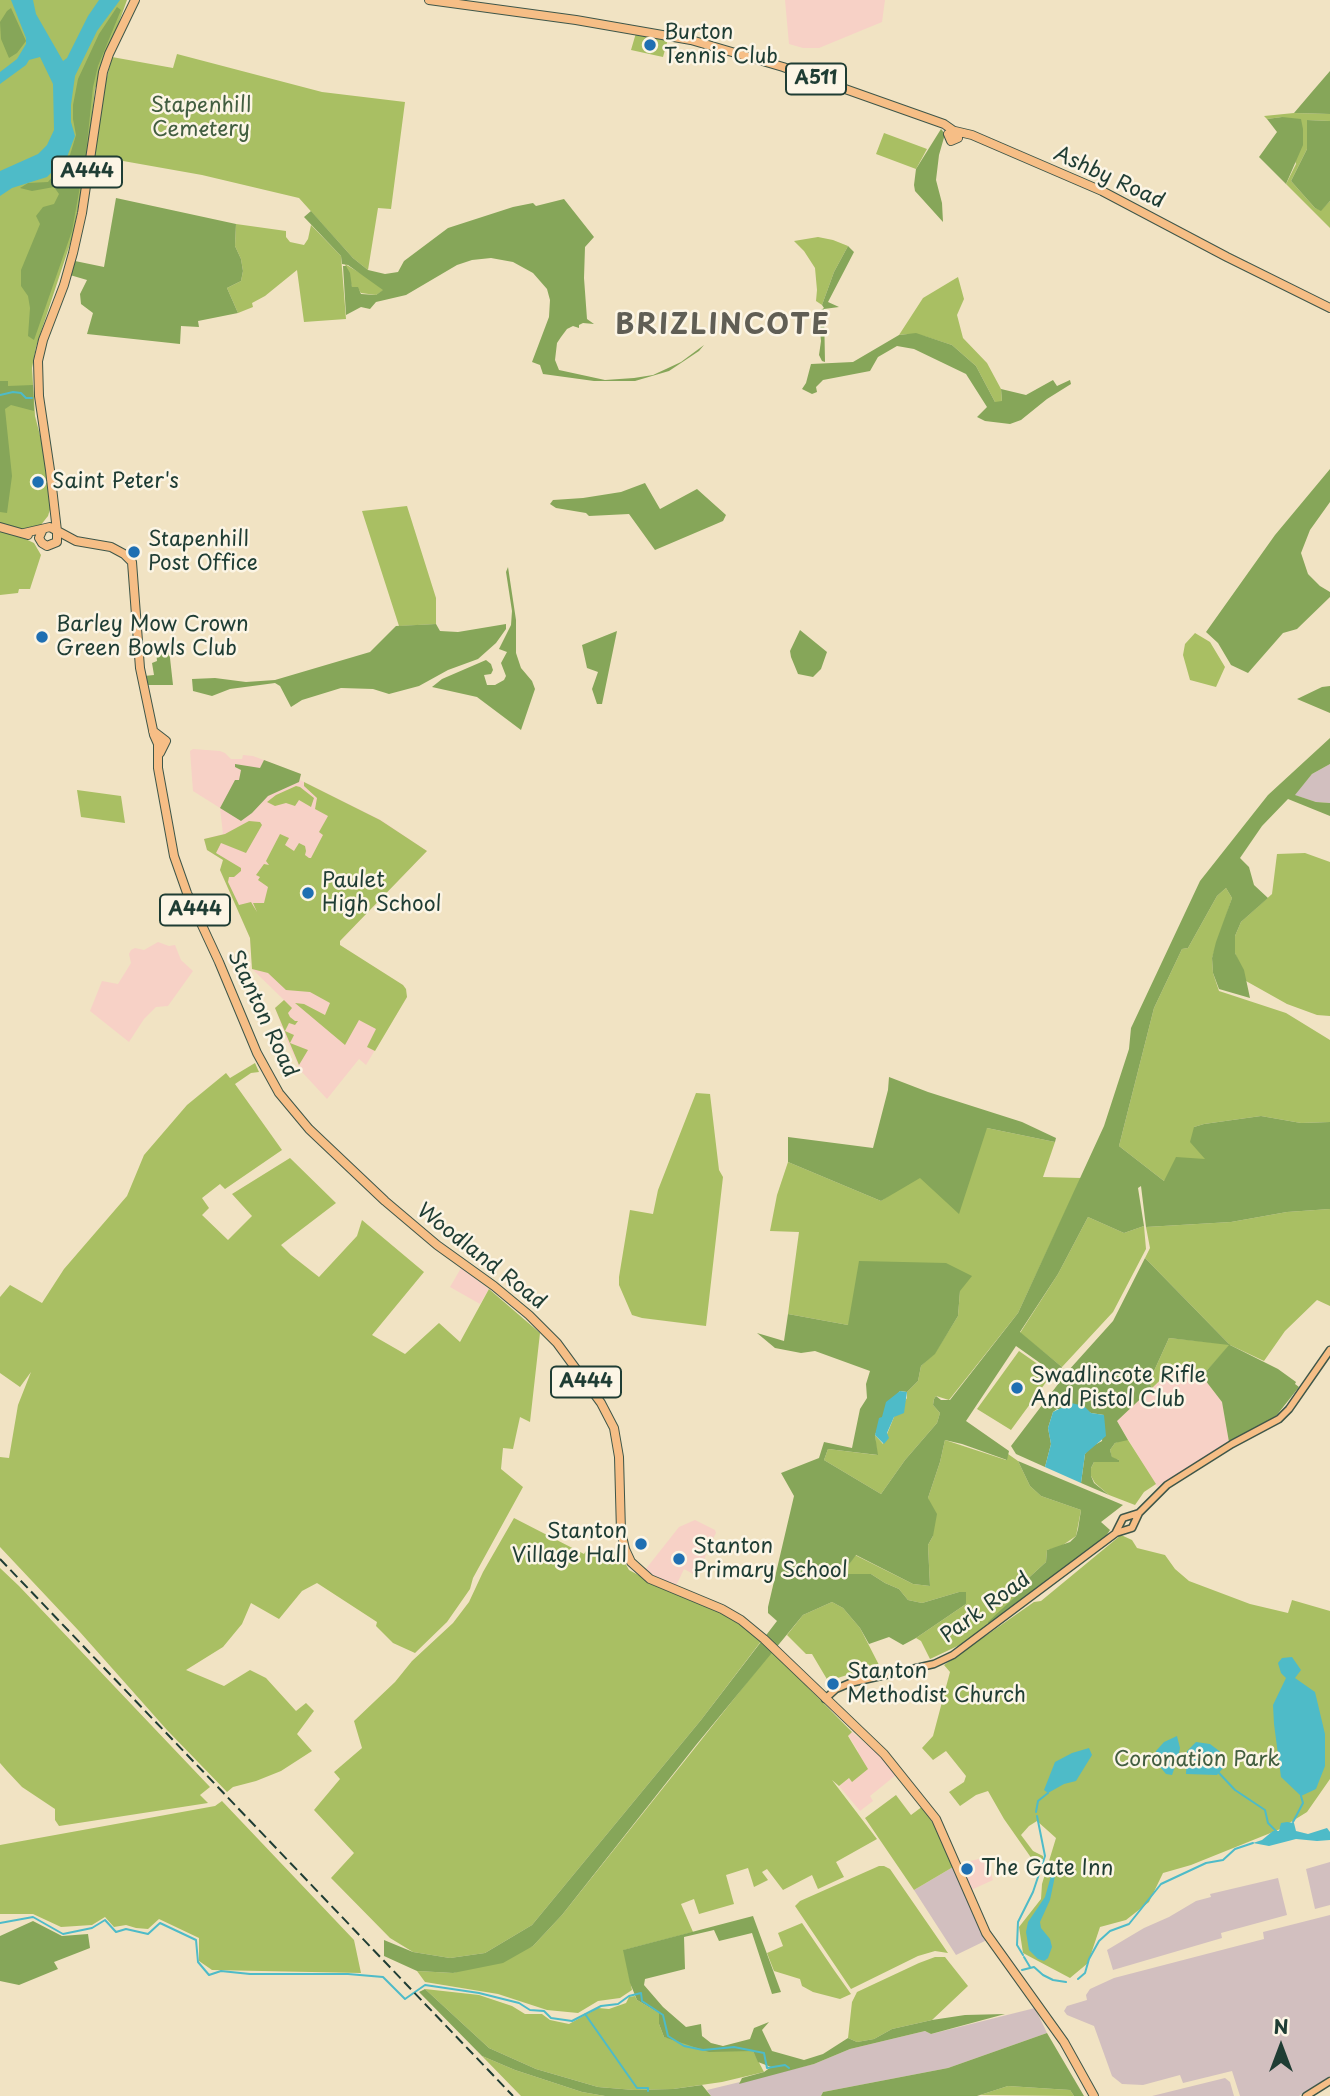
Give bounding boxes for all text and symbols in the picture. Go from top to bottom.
place label: Burton Tennis Club [664,20,778,70]
marker: Burton Tennis Club [642,37,658,53]
road number: A511 [786,64,846,94]
park label: Stapenhill Cemetery [151,93,251,143]
street label: Ashby Road [1050,141,1168,215]
road number: A444 [52,156,122,188]
district label: BRIZLINCOTE [618,309,828,343]
place label: Saint Peter's [52,469,179,495]
marker: Saint Peter's [30,474,46,490]
place label: Stapenhill Post Office [148,527,258,577]
marker: Stapenhill Post Office [126,544,142,560]
place label: Barley Mow Crown Green Bowls Club [56,612,249,662]
marker: Barley Mow Crown Green Bowls Club [34,629,50,645]
place label: Paulet High School [322,868,442,918]
marker: Paulet High School [300,885,316,901]
road number: A444 [160,894,230,926]
street label: Stanton Road [221,946,303,1082]
street label: Woodland Road [411,1199,551,1315]
place label: Swadlincote Rifle And Pistol Club [1031,1363,1206,1413]
road number: A444 [551,1366,621,1398]
marker: Swadlincote Rifle And Pistol Club [1009,1380,1025,1396]
place label: Stanton Village Hall [512,1519,627,1569]
place label: Stanton Primary School [693,1534,848,1584]
marker: Stanton Village Hall [633,1536,649,1552]
marker: Stanton Primary School [671,1551,687,1567]
street label: Park Road [936,1567,1036,1649]
place label: Stanton Methodist Church [847,1659,1026,1709]
marker: Stanton Methodist Church [825,1676,841,1692]
park label: Coronation Park [1114,1747,1280,1773]
place label: The Gate Inn [981,1856,1113,1882]
marker: The Gate Inn [959,1861,975,1877]
north arrow [1246,2012,1316,2082]
text: N [1273,2012,1289,2040]

